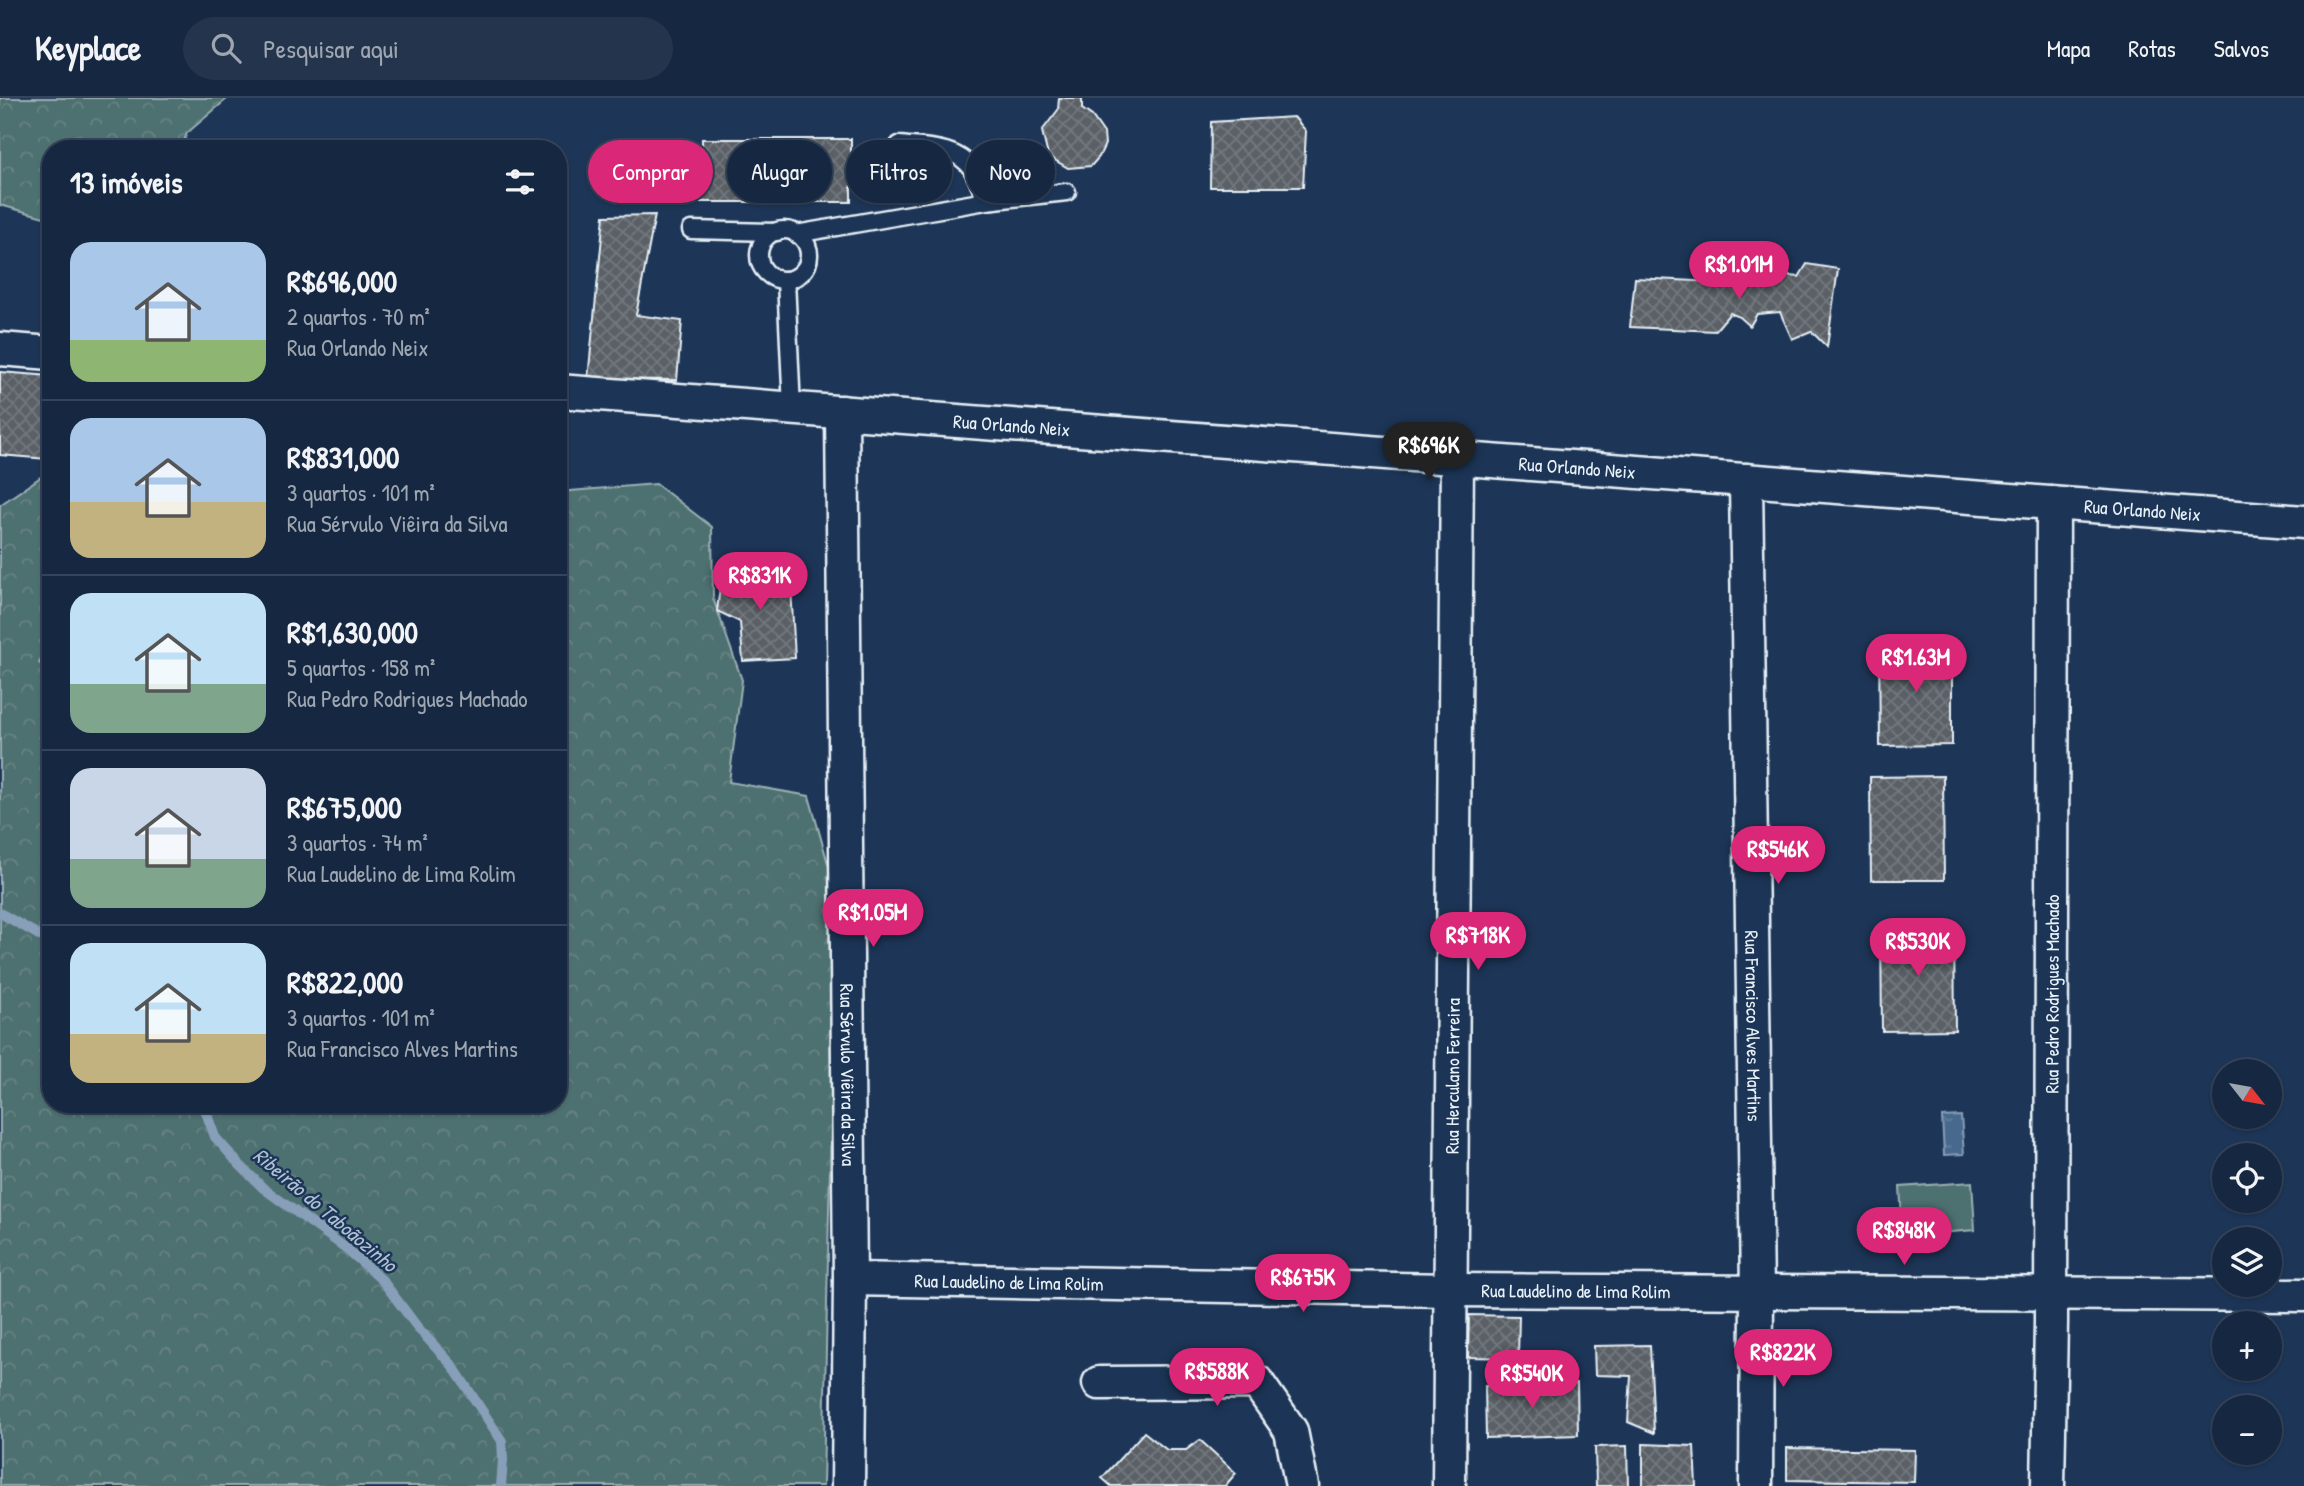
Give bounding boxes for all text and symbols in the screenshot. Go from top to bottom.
search box [183,17,673,80]
text: Keyplace [35,26,141,70]
icon: search [207,29,245,67]
text: Pesquisar aqui [263,31,399,66]
text: Mapa [2047,32,2090,64]
text: Rotas [2128,32,2176,64]
text: Salvos [2214,32,2269,64]
chip: Comprar [588,140,713,203]
chip: Alugar [727,140,832,203]
chip: Filtros [846,140,952,203]
chip: Novo [966,140,1055,203]
text: 13 imóveis [70,162,183,202]
icon: filters [501,163,539,201]
pin: R$1.01M [1674,242,1804,301]
text: R$1.01M [1705,248,1773,279]
text: R$696,000 [287,261,397,301]
icon: home [126,270,210,354]
text: 2 quartos · 70 m² [287,301,430,332]
text: Rua Orlando Neix [287,332,429,363]
street label: Rua Orlando Neix [952,408,1071,442]
pin: R$696K [1372,422,1486,482]
text: R$696K [1399,429,1459,460]
text: R$831,000 [287,437,400,477]
icon: home [126,446,210,530]
street label: Rua Orlando Neix [1518,450,1636,485]
text: 3 quartos · 101 m² [287,477,435,508]
street label: Rua Orlando Neix [2083,493,2202,527]
text: Rua Sérvulo Viêira da Silva [287,508,507,539]
pin: R$831K [703,552,817,612]
text: R$831K [729,559,791,590]
text: R$1,630,000 [287,612,418,652]
icon: home [126,621,210,705]
pin: R$1.63M [1851,634,1981,694]
text: R$1.63M [1882,641,1950,672]
text: 5 quartos · 158 m² [287,652,435,683]
text: Rua Pedro Rodrigues Machado [287,683,528,714]
text: R$675,000 [287,787,402,827]
icon: home [126,796,210,880]
pin: R$546K [1721,826,1835,886]
text: 3 quartos · 74 m² [287,827,428,858]
text: R$546K [1747,833,1809,864]
text: Rua Laudelino de Lima Rolim [287,858,516,889]
pin: R$1.05M [808,890,938,949]
street label: Rua Pedro Rodrigues Machado [2039,894,2065,1094]
text: R$1.05M [838,896,908,927]
pin: R$718K [1421,912,1535,972]
pin: R$530K [1861,918,1975,978]
text: R$718K [1446,919,1510,950]
text: R$530K [1886,925,1950,956]
street label: Rua Francisco Alves Martins [1739,930,1768,1122]
text: R$822,000 [287,962,403,1002]
icon: home [126,971,210,1055]
street label: Rua Sérvulo Viêira da Silva [834,984,862,1167]
street label: Rua Herculano Ferreira [1439,997,1466,1154]
text: 3 quartos · 101 m² [287,1002,435,1033]
text: Rua Francisco Alves Martins [287,1033,518,1064]
north arrow [2212,1059,2282,1129]
map controls [2212,1059,2282,1465]
water label: Ribeirão do Taboãozinho [247,1141,405,1279]
button: locate [2212,1143,2282,1213]
pin: R$848K [1847,1208,1961,1267]
text: R$848K [1873,1214,1935,1245]
button: layers [2212,1227,2282,1297]
pin: R$675K [1246,1254,1360,1314]
text: R$675K [1271,1261,1335,1292]
street label: Rua Laudelino de Lima Rolim [914,1267,1104,1297]
street label: Rua Laudelino de Lima Rolim [1481,1277,1671,1304]
button: + [2212,1311,2282,1381]
pin: R$822K [1726,1330,1840,1389]
text: R$822K [1750,1336,1816,1367]
pin: R$588K [1160,1348,1274,1408]
pin: R$540K [1475,1350,1589,1410]
text: R$588K [1185,1355,1249,1386]
text: R$540K [1501,1357,1563,1388]
button: − [2212,1395,2282,1465]

